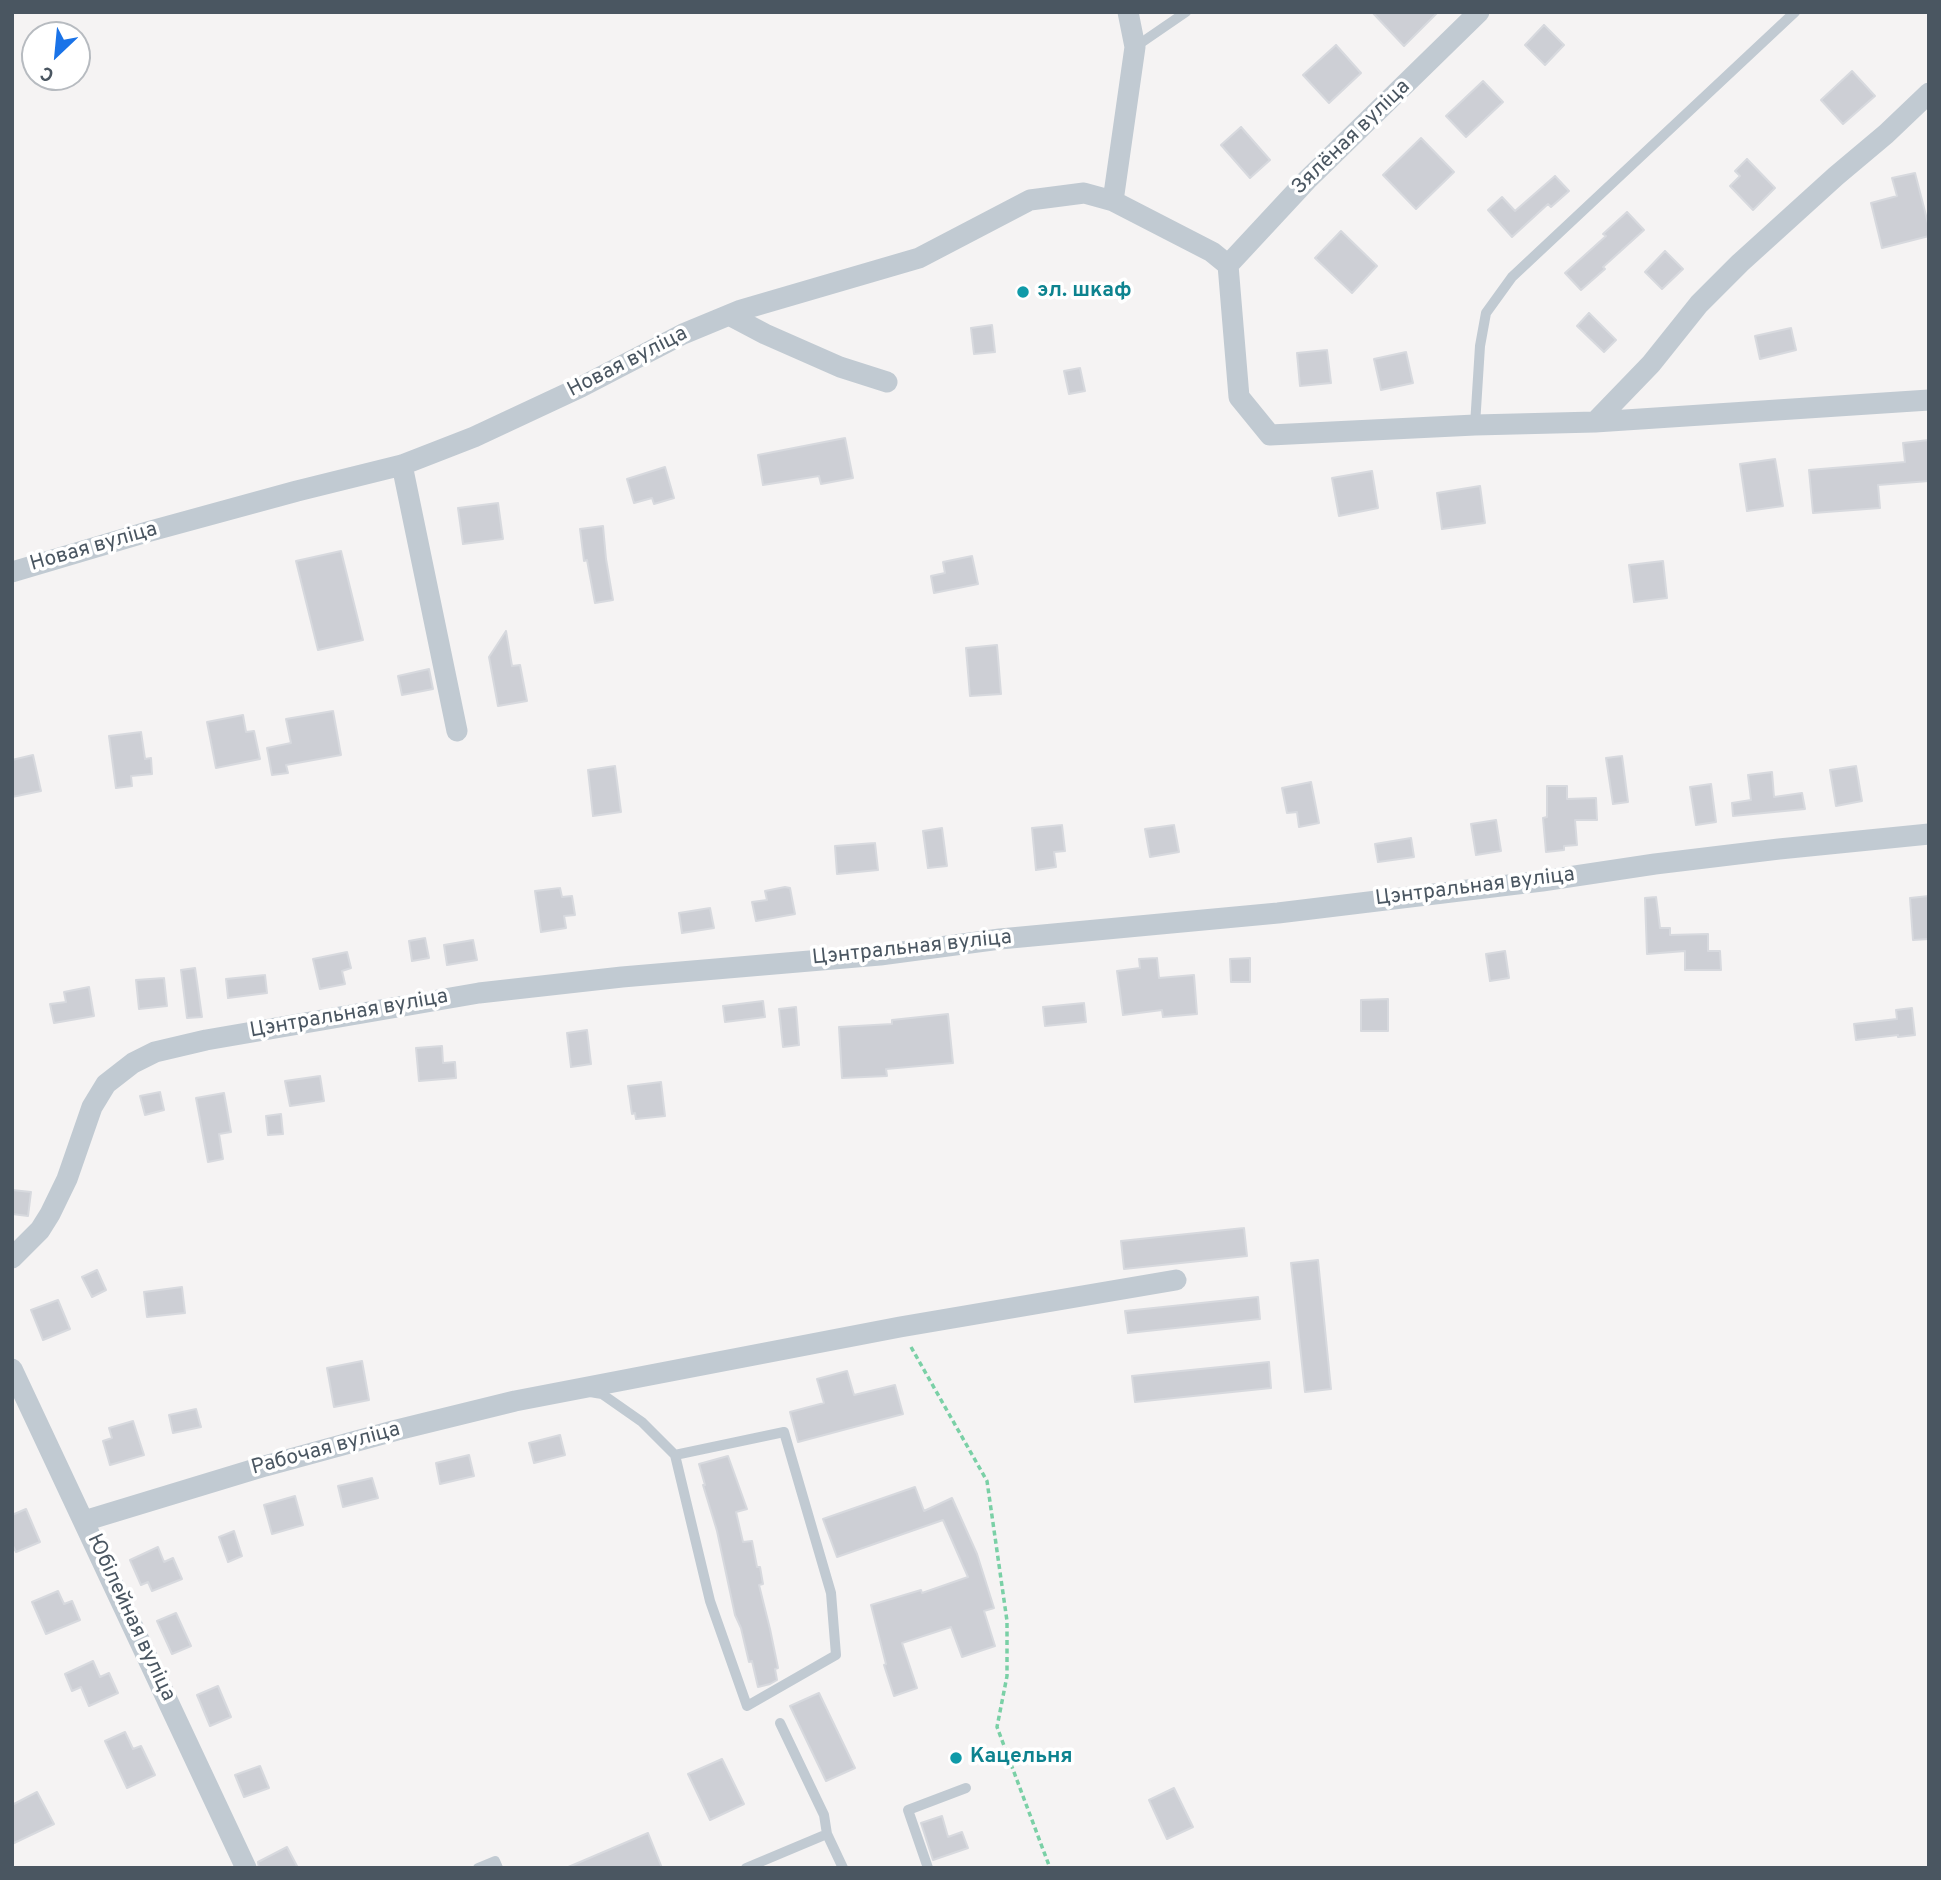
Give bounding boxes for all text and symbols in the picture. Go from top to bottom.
north arrow [21,21,91,91]
text: С [37,60,58,87]
street label: Зялёная вуліца [1288,75,1416,201]
place label: эл. шкаф [1037,279,1132,305]
marker: эл. шкаф [1015,284,1031,300]
street label: Новая вуліца [564,322,692,404]
street label: Новая вуліца [27,518,161,578]
street label: Цэнтральная вуліца [1374,863,1576,913]
street label: Цэнтральная вуліца [811,926,1013,972]
street label: Цэнтральная вуліца [248,985,450,1045]
street label: Рабочая вуліца [249,1418,403,1482]
street label: Юбілейная вуліца [80,1531,180,1705]
place label: Кацельня [970,1745,1073,1771]
marker: Кацельня [948,1750,964,1766]

